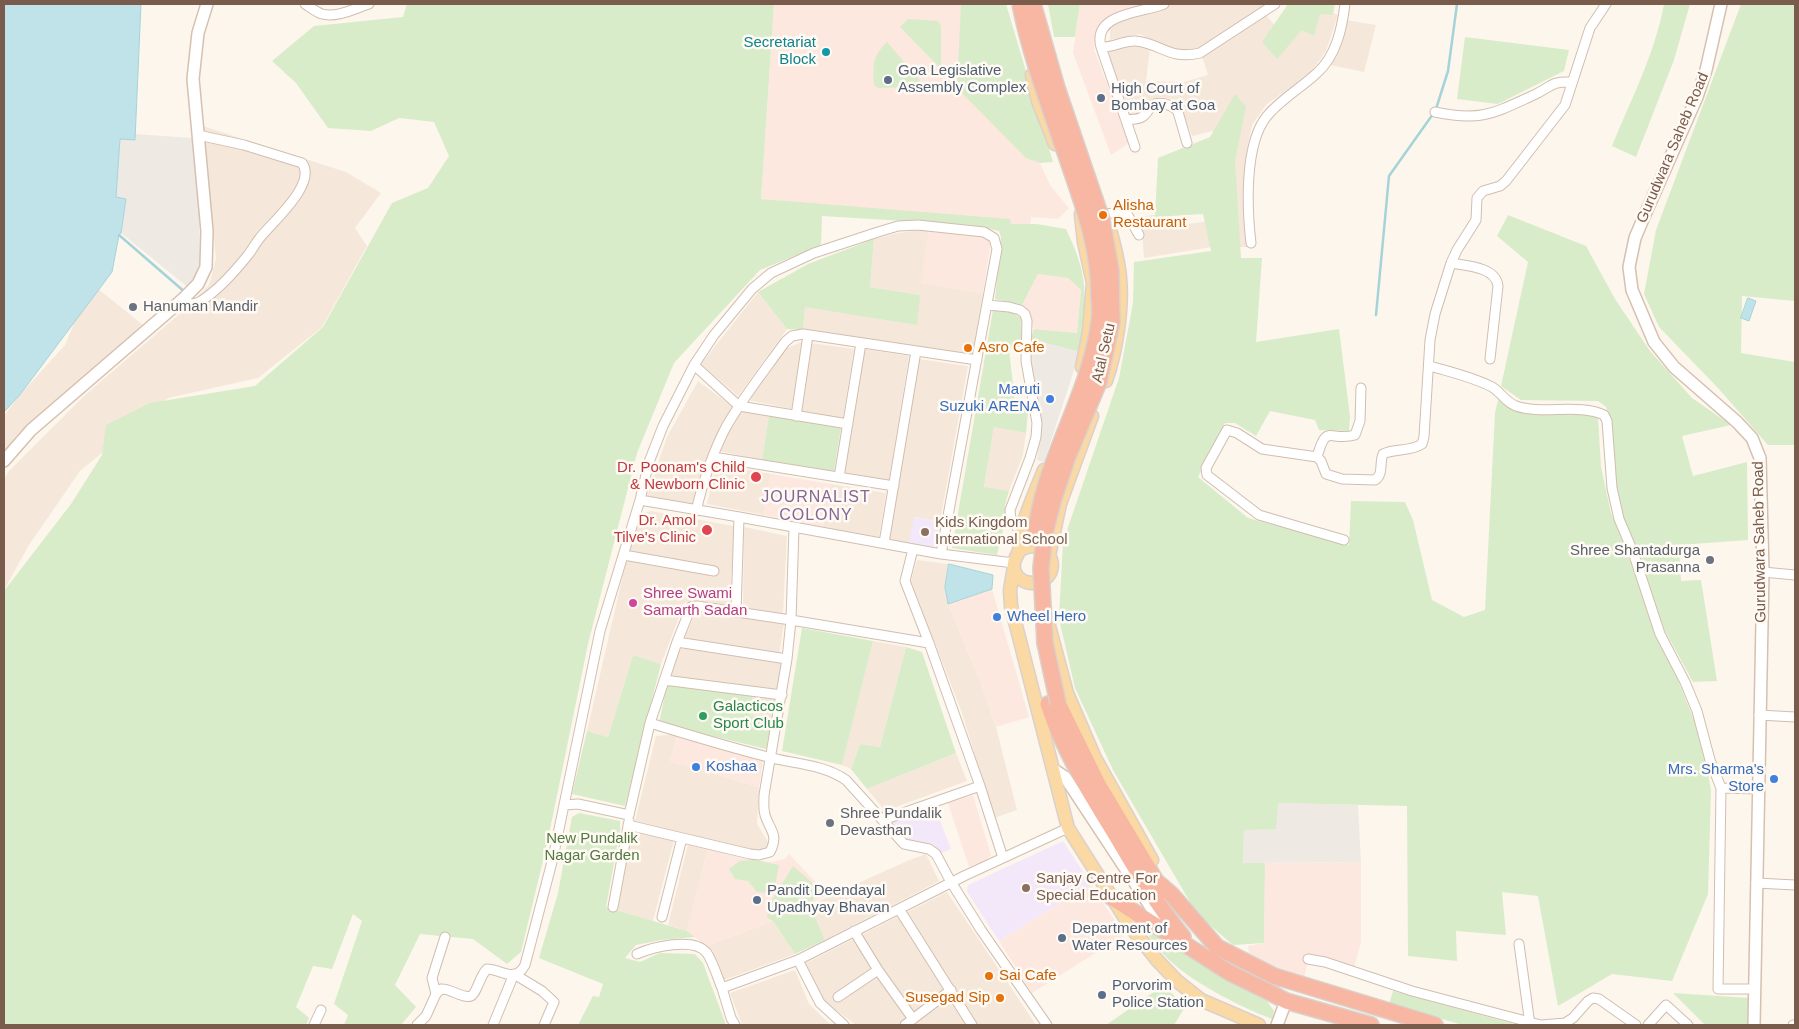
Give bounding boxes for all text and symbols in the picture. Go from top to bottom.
place label: Secretariat Block [743,34,816,69]
marker: Secretariat Block [820,46,832,58]
place label: Goa Legislative Assembly Complex [898,62,1026,97]
street label: Gurudwara Saheb Road [1633,70,1713,226]
marker: Goa Legislative Assembly Complex [882,74,894,86]
place label: High Court of Bombay at Goa [1111,80,1215,115]
marker: High Court of Bombay at Goa [1095,92,1107,104]
place label: Alisha Restaurant [1113,197,1186,232]
marker: Alisha Restaurant [1097,209,1109,221]
place label: Hanuman Mandir [143,298,258,316]
marker: Hanuman Mandir [127,301,139,313]
street label: Atal Setu [1088,321,1120,385]
place label: Asro Cafe [978,339,1045,357]
marker: Asro Cafe [962,342,974,354]
place label: Maruti Suzuki ARENA [939,381,1040,416]
marker: Maruti Suzuki ARENA [1044,393,1056,405]
place label: Dr. Poonam's Child & Newborn Clinic [617,459,745,494]
street label: Gurudwara Saheb Road [1750,461,1770,623]
marker: Dr. Poonam's Child & Newborn Clinic [749,470,763,484]
district label: JOURNALIST COLONY [760,488,872,526]
place label: Dr. Amol Tilve's Clinic [614,512,696,547]
place label: Kids Kingdom International School [935,514,1068,549]
marker: Dr. Amol Tilve's Clinic [700,523,714,537]
marker: Kids Kingdom International School [919,526,931,538]
place label: Shree Shantadurga Prasanna [1570,542,1700,577]
marker: Shree Shantadurga Prasanna [1704,554,1716,566]
place label: Shree Swami Samarth Sadan [643,585,747,620]
marker: Shree Swami Samarth Sadan [627,597,639,609]
place label: Wheel Hero [1007,608,1086,626]
marker: Wheel Hero [991,611,1003,623]
place label: Galacticos Sport Club [713,698,784,733]
marker: Galacticos Sport Club [697,710,709,722]
place label: Koshaa [706,758,757,776]
marker: Koshaa [690,761,702,773]
place label: Mrs. Sharma's Store [1668,761,1764,796]
marker: Mrs. Sharma's Store [1768,773,1780,785]
place label: Shree Pundalik Devasthan [840,805,942,840]
marker: Shree Pundalik Devasthan [824,817,836,829]
park label: New Pundalik Nagar Garden [544,830,640,865]
place label: Sanjay Centre For Special Education [1036,870,1158,905]
place label: Pandit Deendayal Upadhyay Bhavan [767,882,890,917]
marker: Sanjay Centre For Special Education [1020,882,1032,894]
marker: Pandit Deendayal Upadhyay Bhavan [751,894,763,906]
place label: Department of Water Resources [1072,920,1187,955]
marker: Department of Water Resources [1056,932,1068,944]
place label: Sai Cafe [999,967,1057,985]
marker: Sai Cafe [983,970,995,982]
place label: Porvorim Police Station [1112,977,1204,1012]
place label: Susegad Sip [905,989,990,1007]
marker: Porvorim Police Station [1096,989,1108,1001]
marker: Susegad Sip [994,992,1006,1004]

